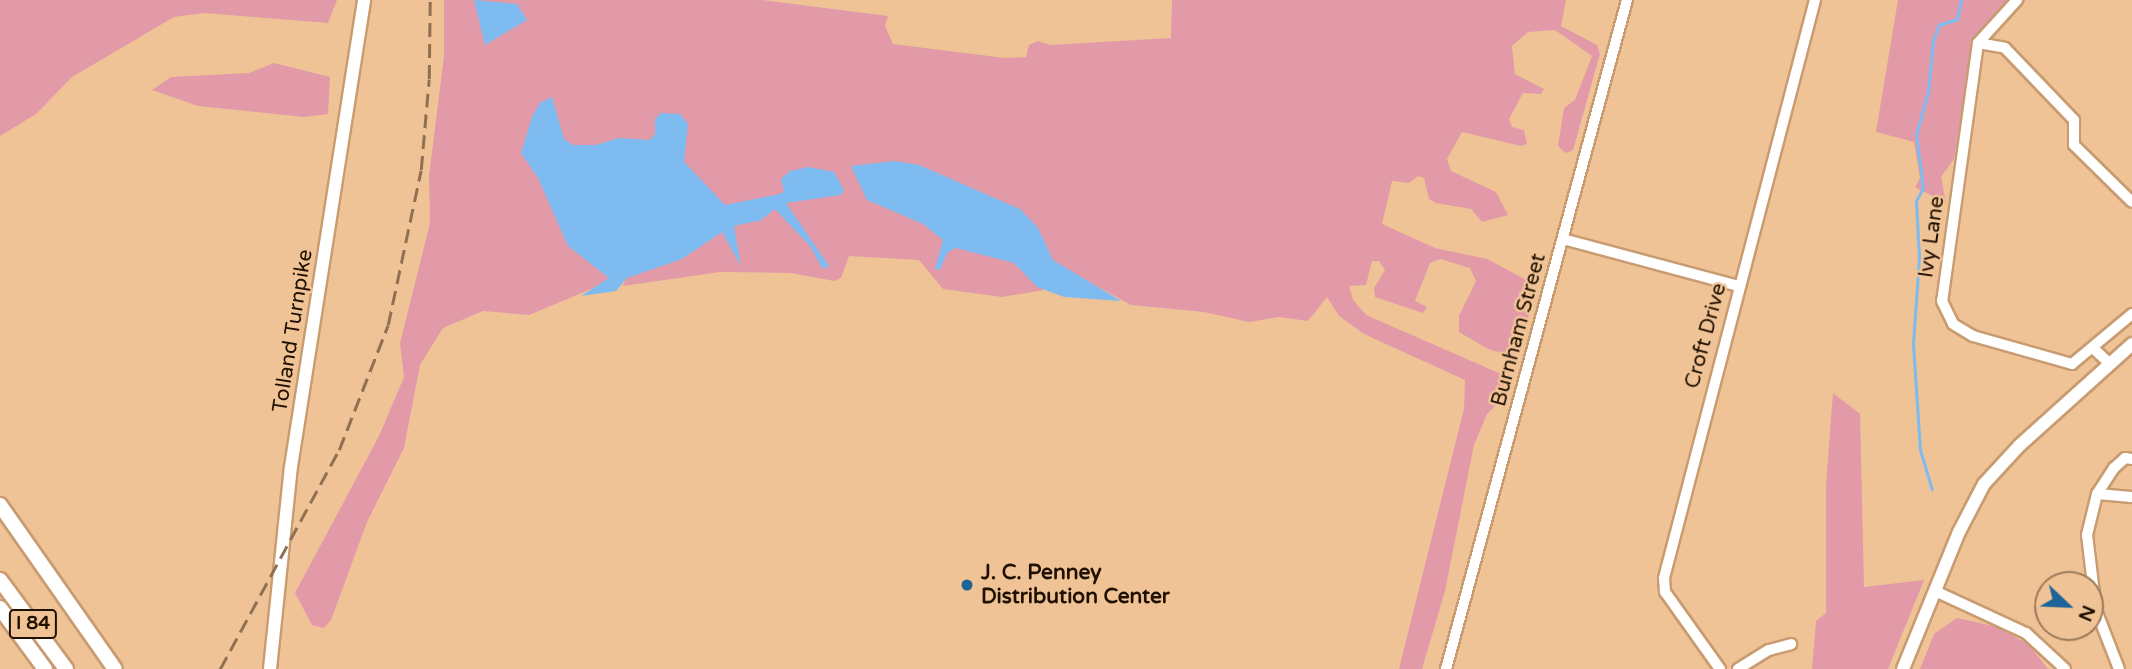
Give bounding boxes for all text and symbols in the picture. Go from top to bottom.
street label: Ivy Lane [1914,195,1950,279]
street label: Tolland Turnpike [268,248,318,414]
street label: Burnham Street [1486,251,1552,409]
street label: Croft Drive [1680,281,1732,391]
place label: J. C. Penney Distribution Center [981,560,1170,610]
north arrow [2034,571,2104,641]
marker: J. C. Penney Distribution Center [959,577,975,593]
text: N [2073,602,2100,625]
road number: I 84 [8,608,58,639]

